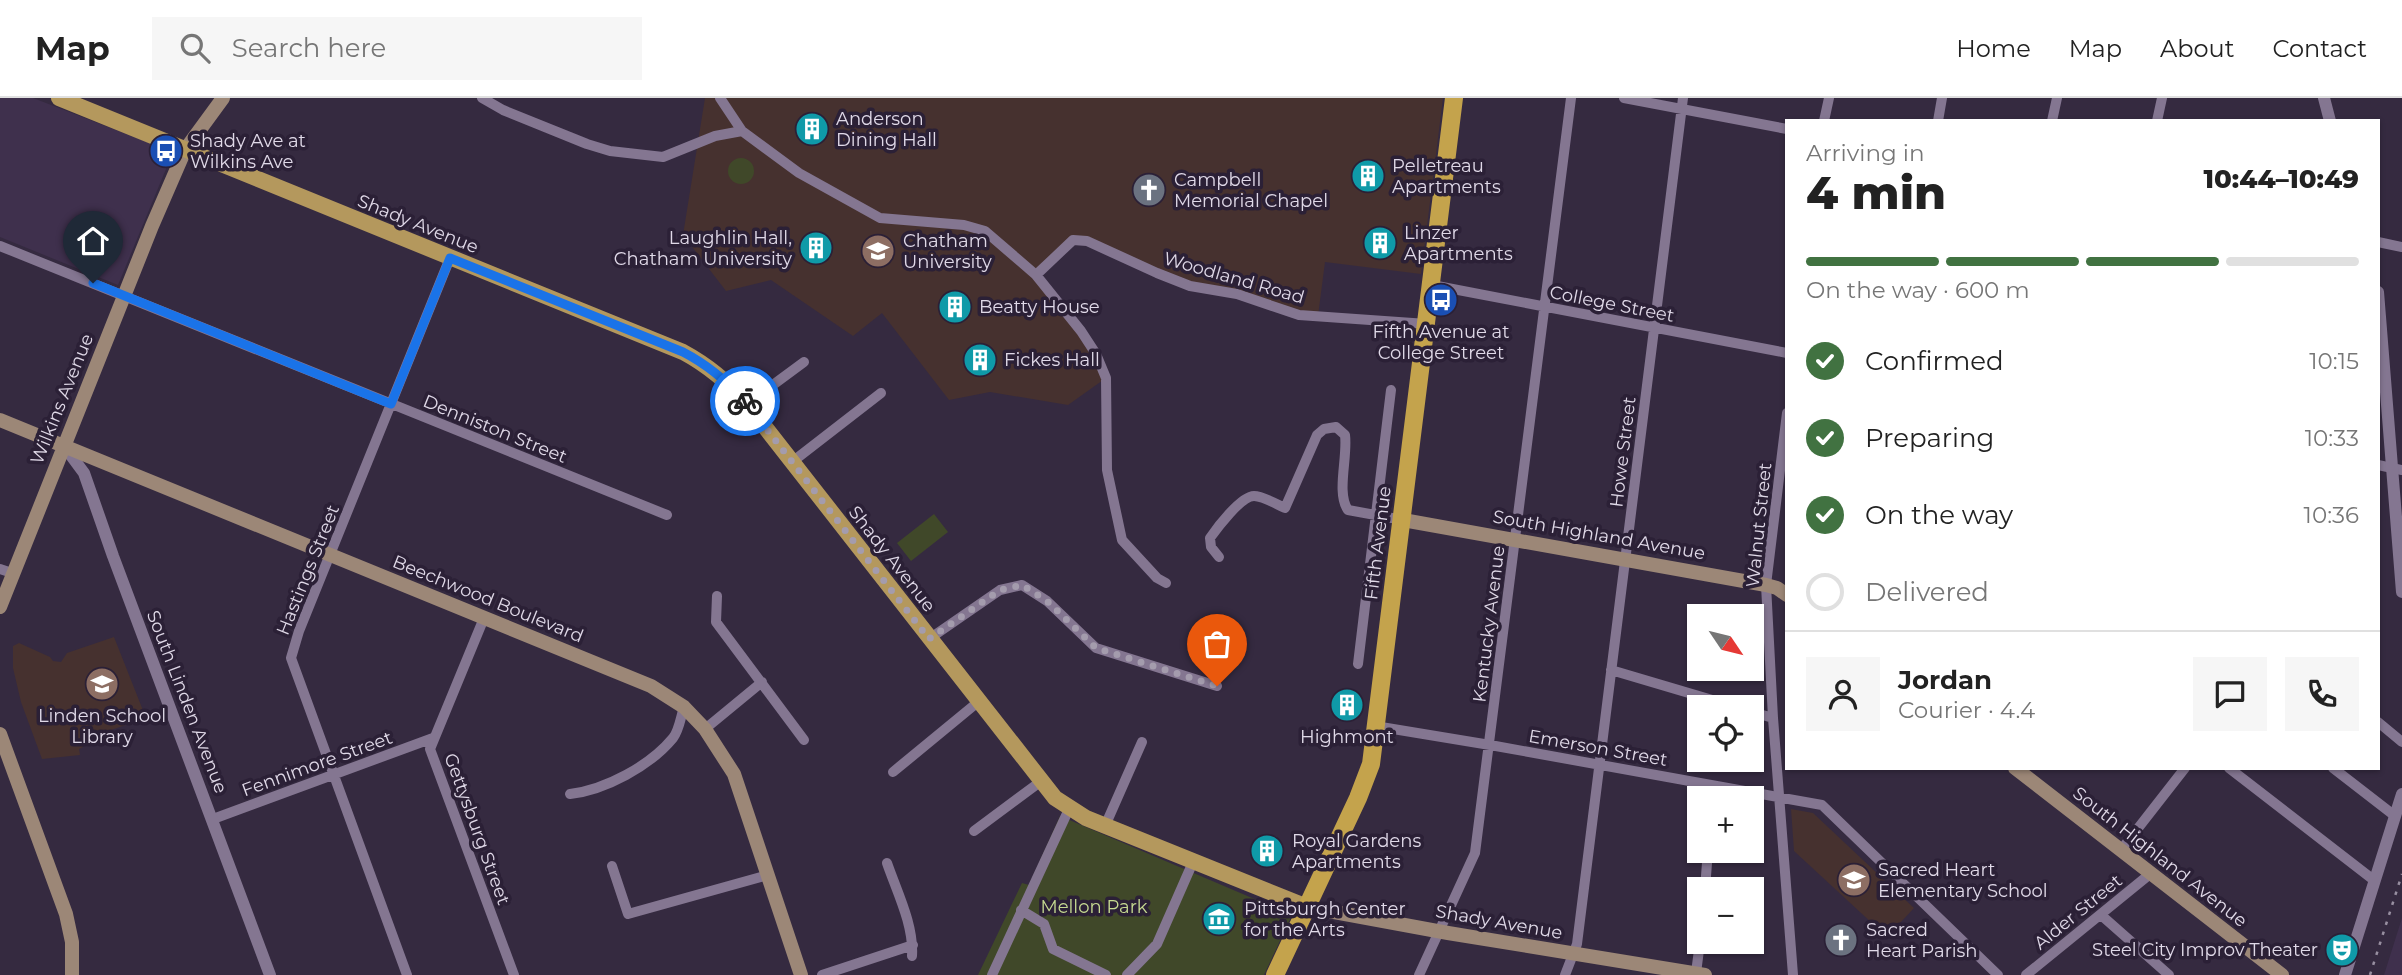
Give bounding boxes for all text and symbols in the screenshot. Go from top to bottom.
search box [152,17,642,80]
text: Map [35,28,110,68]
icon: search [176,29,214,67]
text: Search here [232,32,386,64]
text: Home [1956,34,2031,63]
text: Map [2069,34,2122,63]
text: About [2160,34,2234,63]
text: Contact [2272,34,2367,63]
place label: Anderson Dining Hall [836,108,937,151]
building icon: Anderson Dining Hall [793,110,831,148]
place label: Shady Ave at Wilkins Ave [190,130,306,173]
bus stop icon: Shady Ave at Wilkins Ave [147,132,185,170]
text: Arriving in [1806,139,1925,167]
place label: Pelletreau Apartments [1392,155,1501,198]
building icon: Pelletreau Apartments [1349,157,1387,195]
text: 10:44–10:49 [2204,163,2359,195]
text: 4 min [1806,164,1946,221]
place label: Campbell Memorial Chapel [1174,169,1328,212]
church icon: Campbell Memorial Chapel [1130,171,1168,209]
street label: Shady Avenue [354,190,482,258]
pin [63,211,123,283]
icon: home [74,222,112,260]
place label: Linzer Apartments [1404,222,1513,265]
building icon: Linzer Apartments [1361,224,1399,262]
place label: Laughlin Hall, Chatham University [614,227,792,270]
building icon: Laughlin Hall, Chatham University [797,229,835,267]
place label: Chatham University [903,230,992,273]
school or university icon: Chatham University [859,232,897,270]
street label: Woodland Road [1161,247,1307,309]
text: On the way · 600 m [1806,276,2030,304]
bus stop icon: Fifth Avenue at College Street [1422,281,1460,319]
street label: College Street [1548,281,1676,327]
building icon: Beatty House [936,288,974,326]
place label: Beatty House [979,296,1100,318]
place label: Fifth Avenue at College Street [1372,321,1510,364]
street label: Wilkins Avenue [26,331,98,467]
building icon: Fickes Hall [961,341,999,379]
icon: check [1806,342,1844,380]
text: Confirmed [1865,345,2004,377]
text: 10:15 [2309,347,2359,375]
place label: Fickes Hall [1004,349,1100,371]
courier [710,366,780,436]
icon: bike [726,382,764,420]
street label: Denniston Street [420,390,570,468]
street label: Howe Street [1605,395,1641,509]
icon: check [1806,419,1844,457]
text: Preparing [1865,422,1994,454]
text: 10:33 [2305,424,2359,452]
street label: Walnut Street [1742,462,1776,588]
street label: Fifth Avenue [1360,485,1396,601]
icon: check [1806,496,1844,534]
text: On the way [1865,499,2013,531]
text: 10:36 [2304,501,2359,529]
street label: Hastings Street [272,502,344,638]
street label: Shady Avenue [844,502,940,616]
street label: South Highland Avenue [1491,505,1707,565]
street label: Kentucky Avenue [1468,544,1510,704]
street label: Beechwood Boulevard [389,551,587,647]
text: Delivered [1865,576,1989,608]
north arrow [1687,604,1764,681]
map controls [1687,604,1764,954]
street label: South Linden Avenue [142,607,232,797]
pin [1187,614,1247,686]
icon: bag [1198,625,1236,663]
button: person [1806,657,1880,731]
button: chat [2193,657,2267,731]
button: phone [2285,657,2359,731]
text: Jordan [1898,664,1992,696]
school or university icon: Linden School Library [83,665,121,703]
building icon: Highmont [1328,686,1366,724]
button: locate [1687,695,1764,772]
text: Courier · 4.4 [1898,696,2035,724]
place label: Linden School Library [38,705,166,748]
street label: Emerson Street [1527,725,1669,771]
place label: Highmont [1300,726,1394,748]
street label: Fennimore Street [239,727,395,801]
street label: Gettysburg Street [439,750,515,908]
street label: South Highland Avenue [2068,782,2252,932]
button: + [1687,786,1764,863]
place label: Royal Gardens Apartments [1292,830,1421,873]
building icon: Royal Gardens Apartments [1248,832,1286,870]
place label: Sacred Heart Elementary School [1878,859,2048,902]
school or university icon: Sacred Heart Elementary School [1835,861,1873,899]
street label: Alder Street [2029,870,2127,954]
button: − [1687,877,1764,954]
park label: Mellon Park [1040,896,1148,918]
place label: Pittsburgh Center for the Arts [1244,898,1406,941]
museum icon: Pittsburgh Center for the Arts [1200,900,1238,938]
street label: Shady Avenue [1434,900,1564,944]
place label: Sacred Heart Parish [1866,919,1978,962]
church icon: Sacred Heart Parish [1822,921,1860,959]
theatre icon: Steel City Improv Theater [2323,931,2361,969]
place label: Steel City Improv Theater [2092,939,2318,961]

